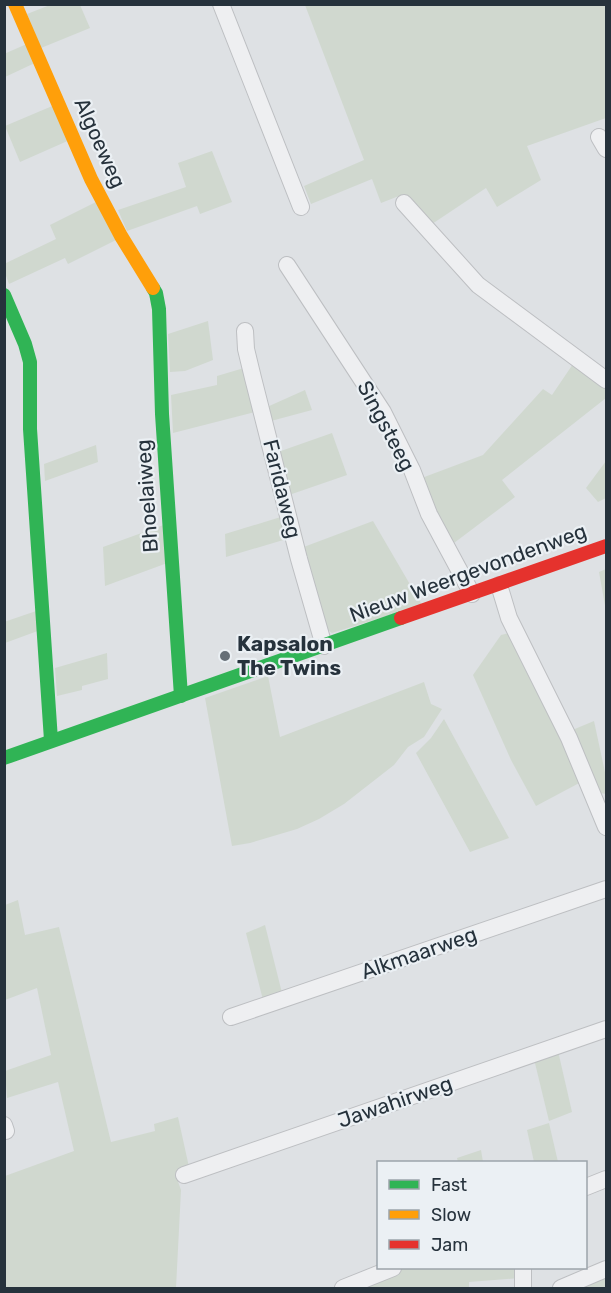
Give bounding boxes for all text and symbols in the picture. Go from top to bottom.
street label: Algoeweg [69,94,131,192]
street label: Singsteeg [352,376,421,475]
street label: Faridaweg [258,437,307,541]
street label: Bhoelaiweg [130,439,163,553]
street label: Nieuw Weergevondenweg [346,518,590,627]
place label: Kapsalon The Twins [237,631,341,680]
marker: Kapsalon The Twins [218,649,232,663]
street label: Alkmaarweg [358,921,480,984]
street label: Jawahirweg [334,1070,455,1133]
legend [377,1161,587,1269]
text: Fast [431,1174,467,1196]
text: Slow [431,1204,471,1226]
text: Jam [431,1234,468,1256]

